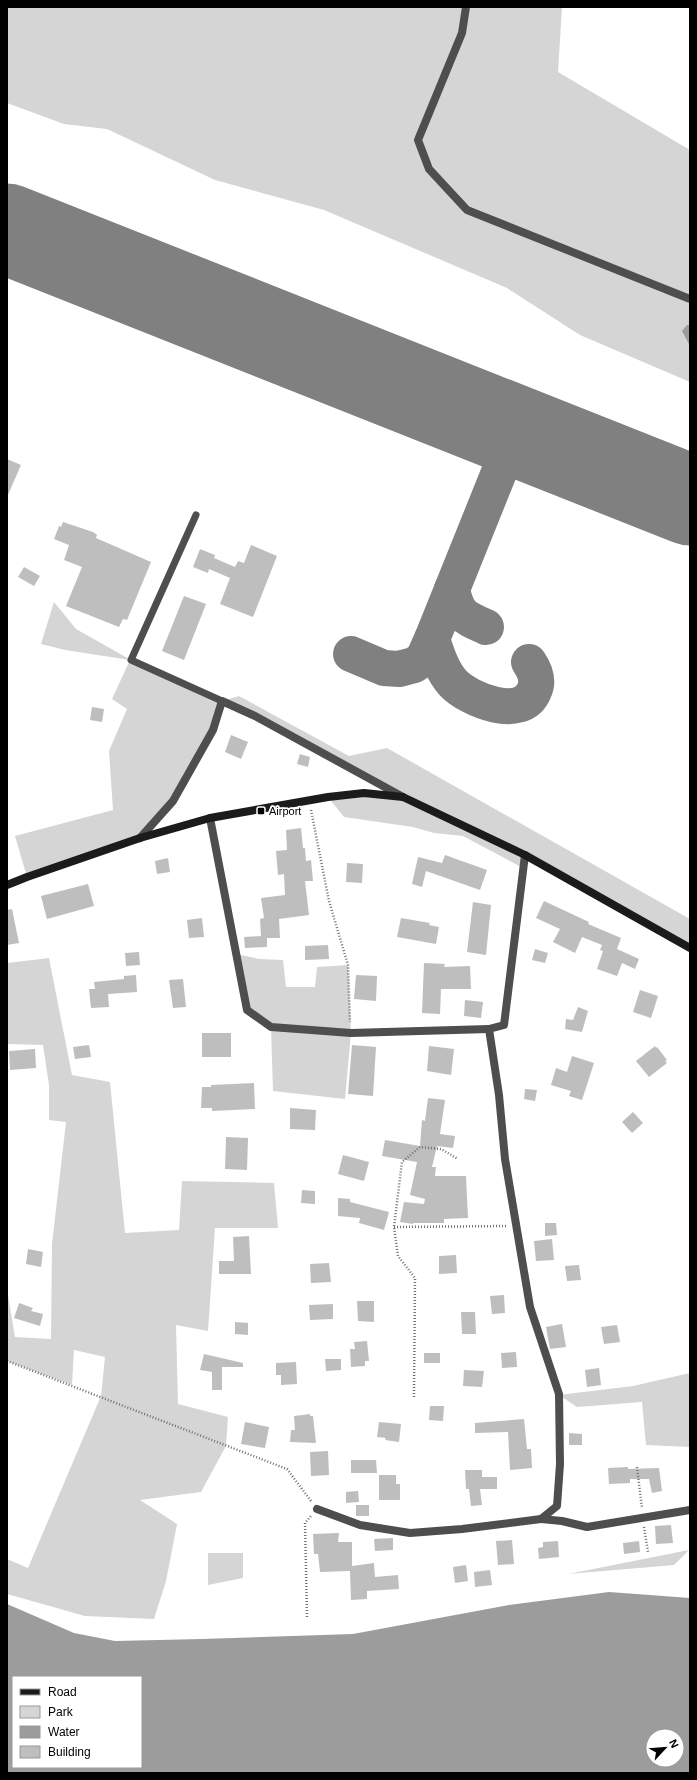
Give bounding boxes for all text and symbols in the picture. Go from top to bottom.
place label: Airport [269,805,301,817]
marker: Airport [256,806,266,816]
legend [12,1676,142,1768]
text: Road [48,1685,77,1699]
text: Park [48,1705,74,1719]
text: Water [48,1725,80,1739]
north arrow [645,1728,685,1768]
text: N [667,1737,681,1750]
text: Building [48,1745,91,1759]

